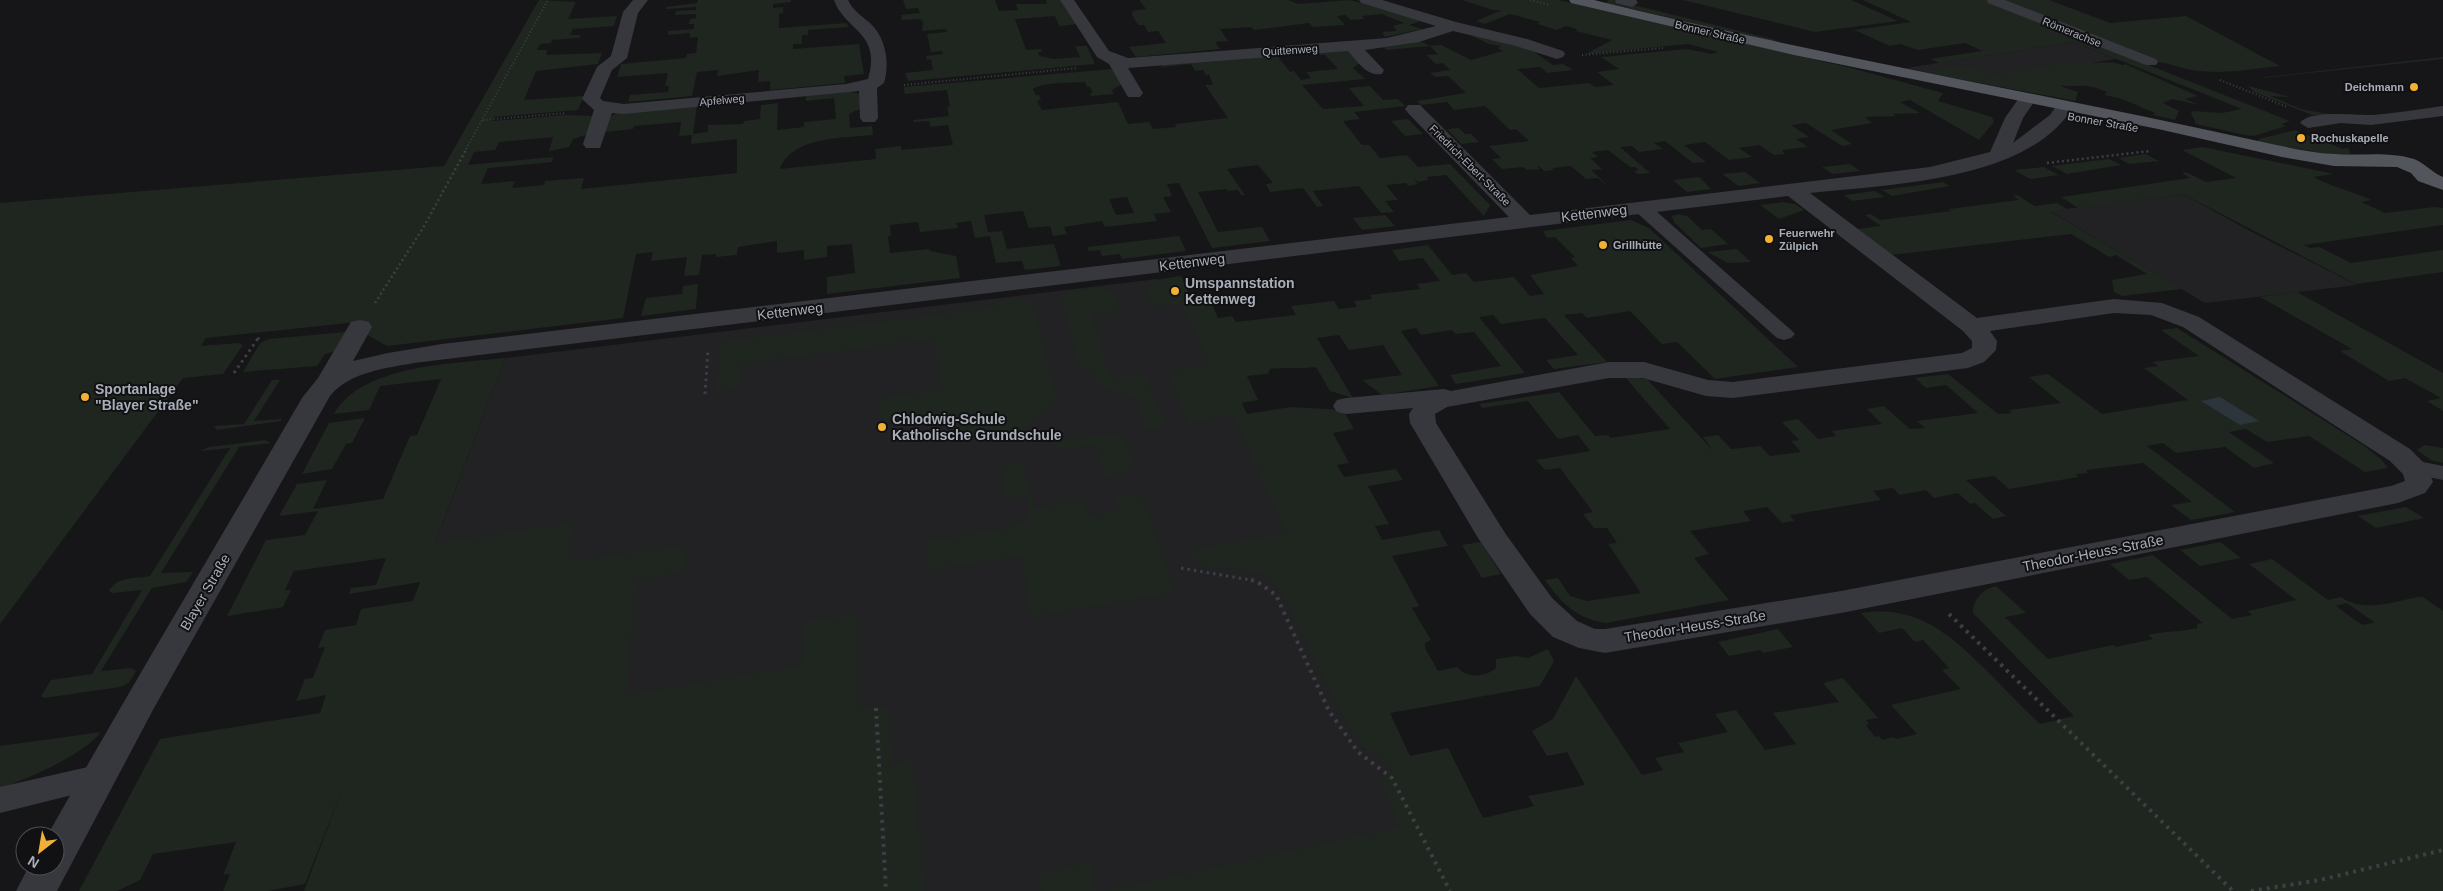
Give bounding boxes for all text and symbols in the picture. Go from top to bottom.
street label: Römerachse [2041,15,2103,49]
street label: Bonner Straße [1674,18,1746,46]
street label: Quittenweg [1262,42,1318,58]
place label: Deichmann [2345,81,2404,93]
marker: Deichmann [2408,81,2420,93]
street label: Apfelweg [699,92,745,108]
street label: Bonner Straße [2067,110,2139,134]
street label: Friedrich-Ebert-Straße [1427,122,1513,208]
marker: Rochuskapelle [2295,132,2307,144]
place label: Rochuskapelle [2311,132,2389,144]
street label: Kettenweg [1560,201,1628,225]
place label: Feuerwehr Zülpich [1779,227,1835,252]
marker: Feuerwehr Zülpich [1763,233,1775,245]
marker: Grillhütte [1597,239,1609,251]
place label: Grillhütte [1613,239,1662,251]
street label: Kettenweg [1158,250,1226,274]
place label: Umspannstation Kettenweg [1185,275,1295,307]
marker: Umspannstation Kettenweg [1169,285,1181,297]
street label: Kettenweg [756,299,824,323]
place label: Sportanlage "Blayer Straße" [95,381,199,413]
marker: Sportanlage "Blayer Straße" [79,391,91,403]
place label: Chlodwig-Schule Katholische Grundschule [892,411,1062,443]
marker: Chlodwig-Schule Katholische Grundschule [876,421,888,433]
street label: Theodor-Heuss-Straße [2021,531,2165,575]
street label: Blayer Straße [177,551,233,633]
street label: Theodor-Heuss-Straße [1623,607,1767,645]
north arrow [15,826,65,876]
text: N [25,853,42,872]

